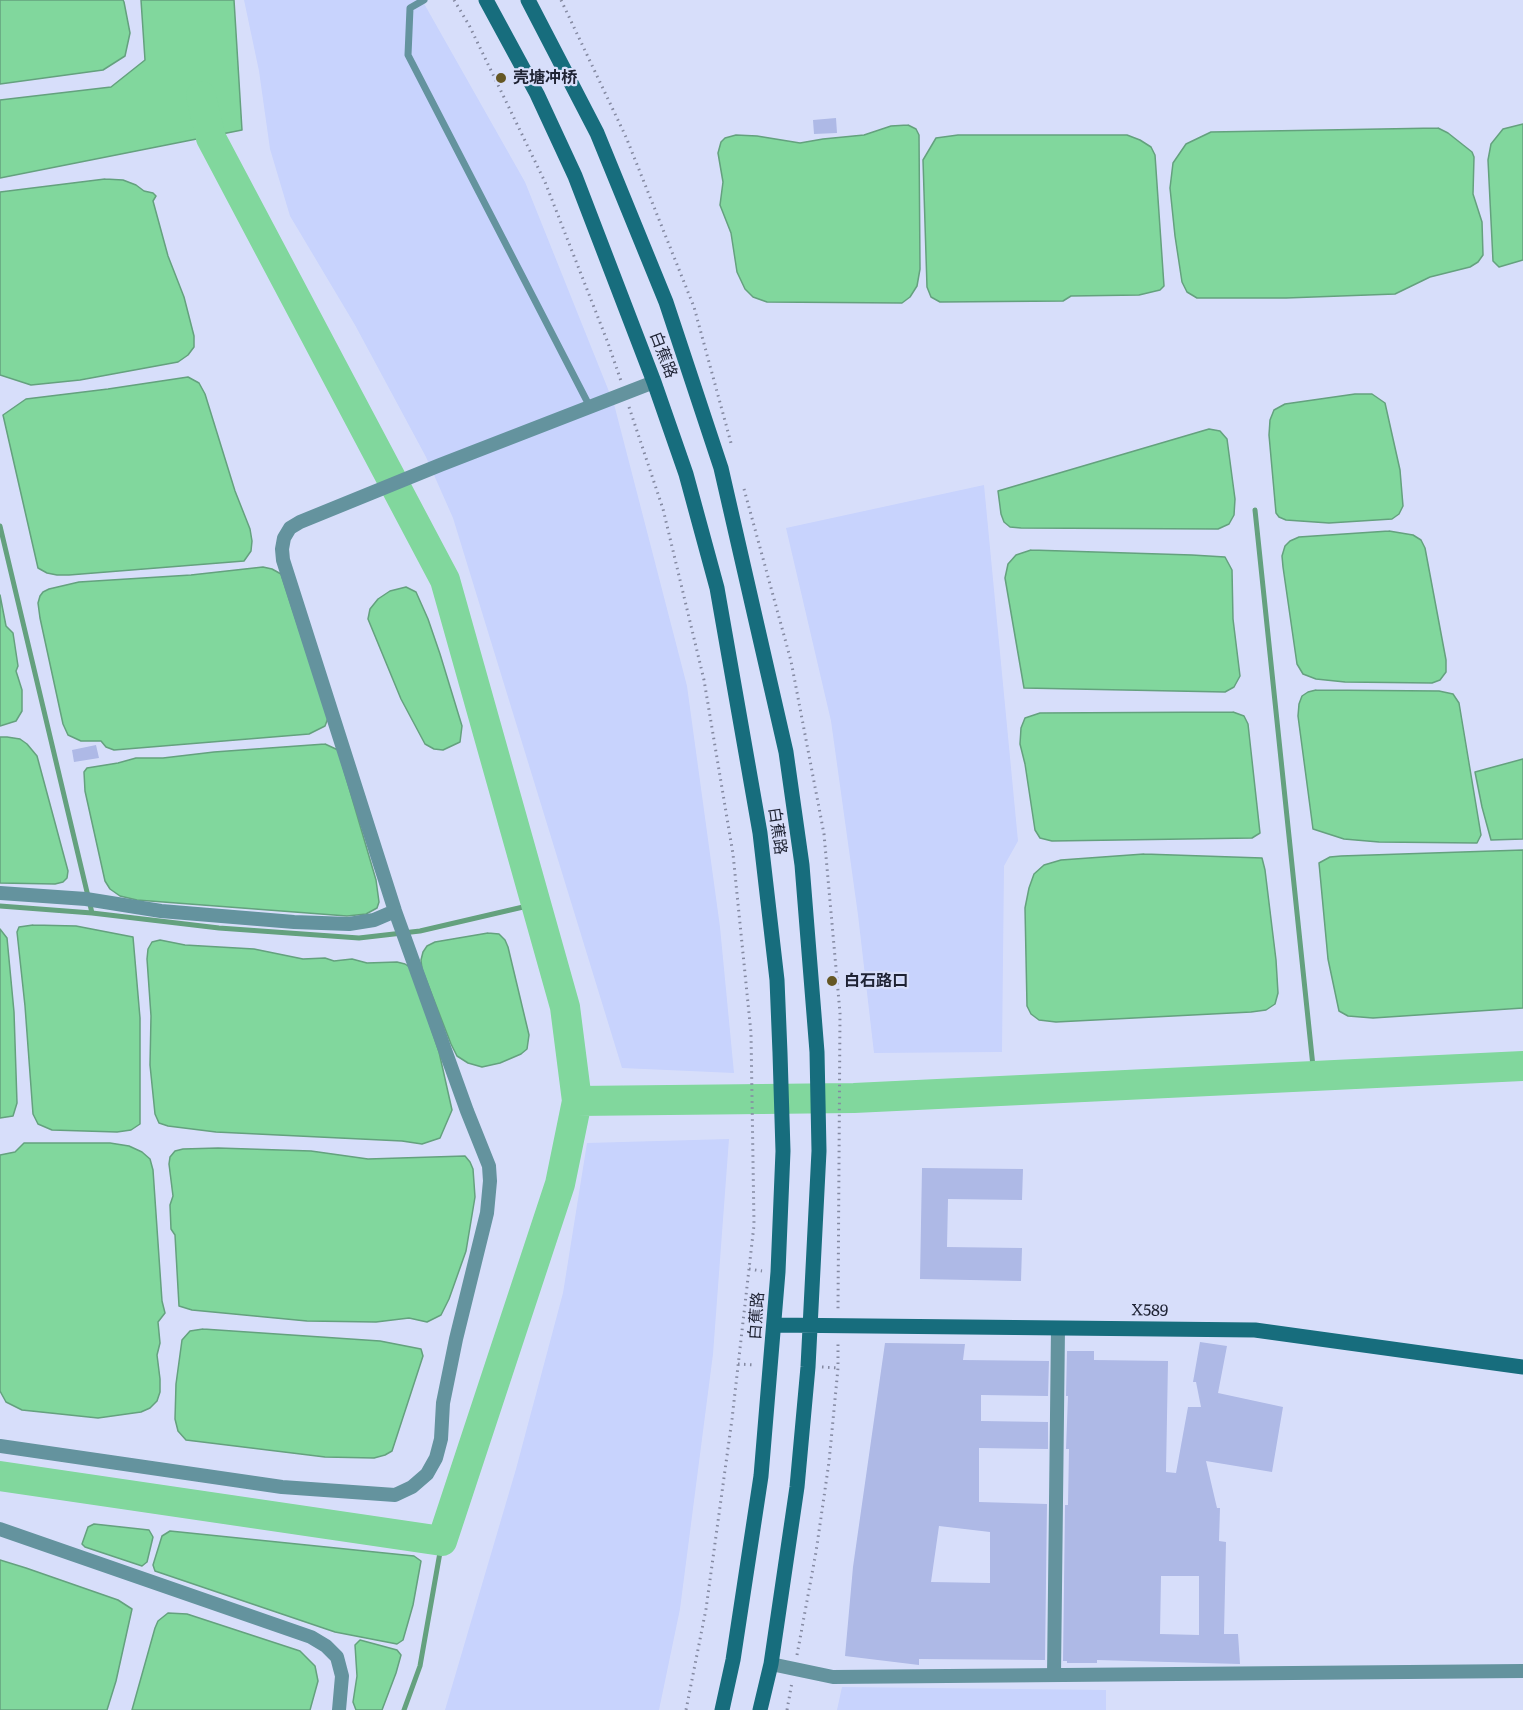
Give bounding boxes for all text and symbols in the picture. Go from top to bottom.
place label: 壳塘冲桥 [513,68,577,88]
marker: 壳塘冲桥 [494,71,508,85]
street label: 白蕉路 [645,329,681,381]
street label: 白蕉路 [764,806,790,856]
place label: 白石路口 [844,971,908,991]
marker: 白石路口 [825,974,839,988]
street label: 白蕉路 [746,1291,768,1341]
street label: X589 [1132,1301,1168,1321]

